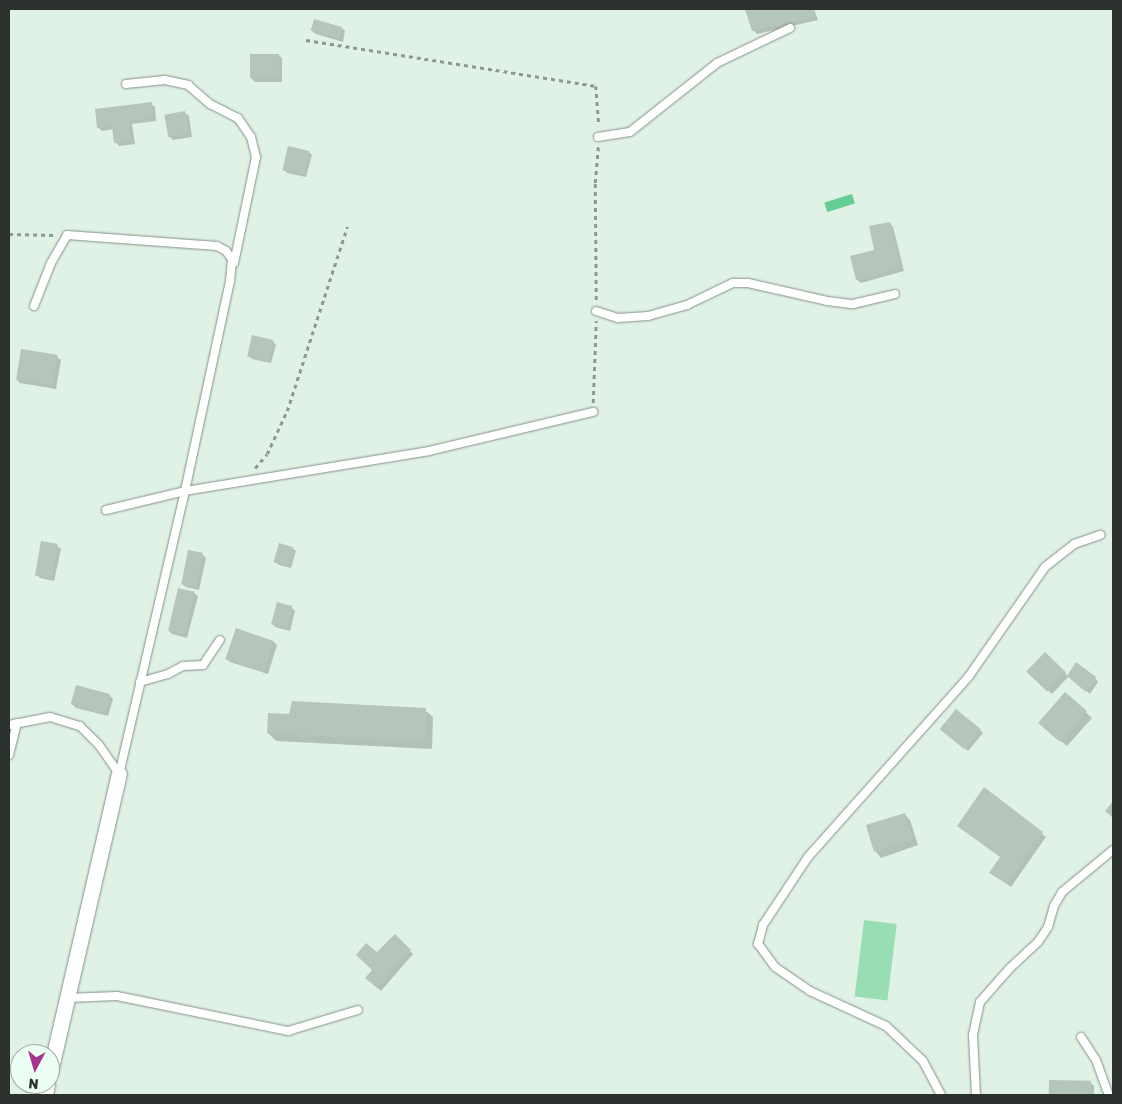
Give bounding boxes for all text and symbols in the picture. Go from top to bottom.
north arrow [10,1044,60,1094]
text: N [28,1074,39,1092]

